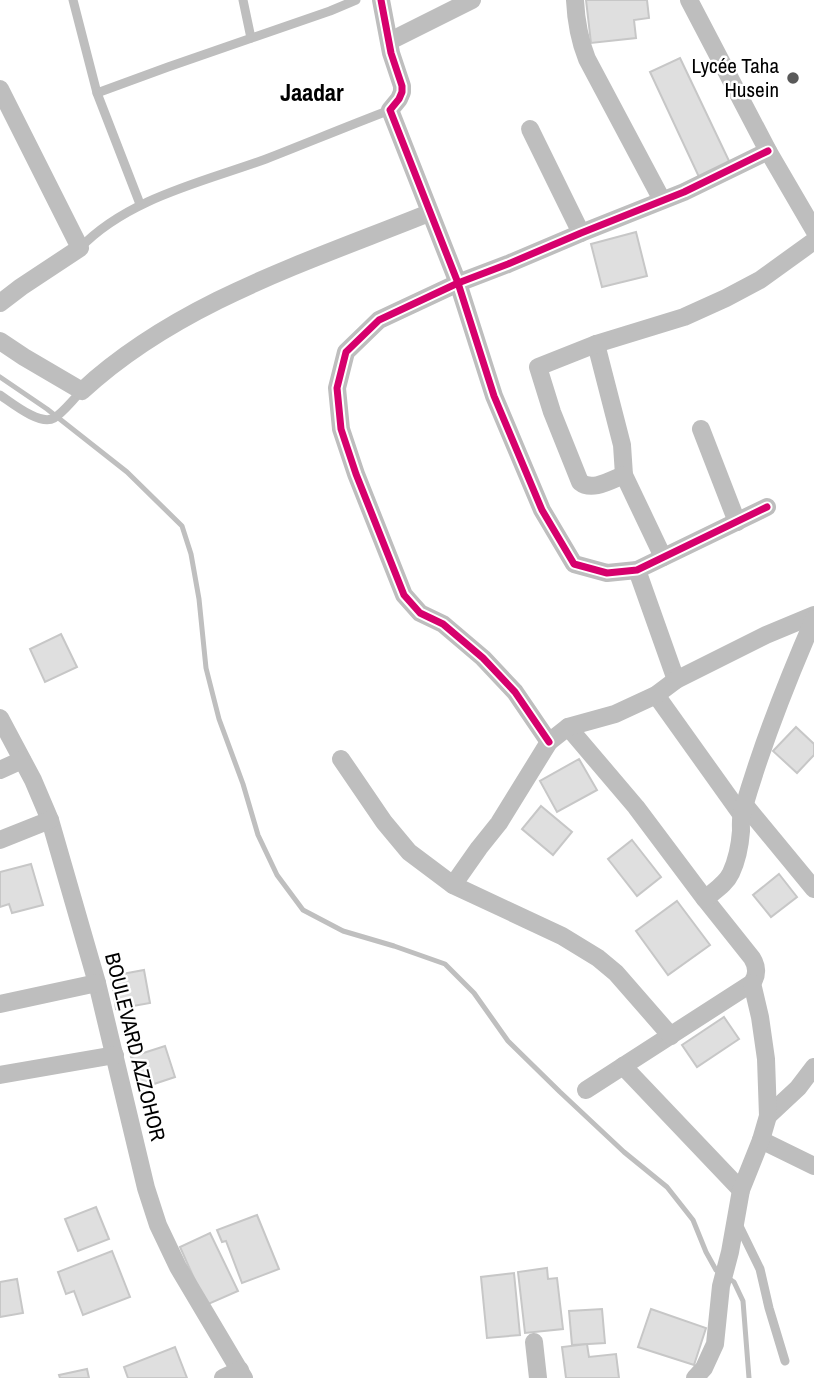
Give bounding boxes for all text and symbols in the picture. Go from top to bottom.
place label: Lycée Taha Husein [692,51,779,104]
marker: Lycée Taha Husein [785,70,801,86]
district label: Jaadar [280,76,344,108]
street label: BOULEVARD AZZOHOR [98,950,173,1144]

